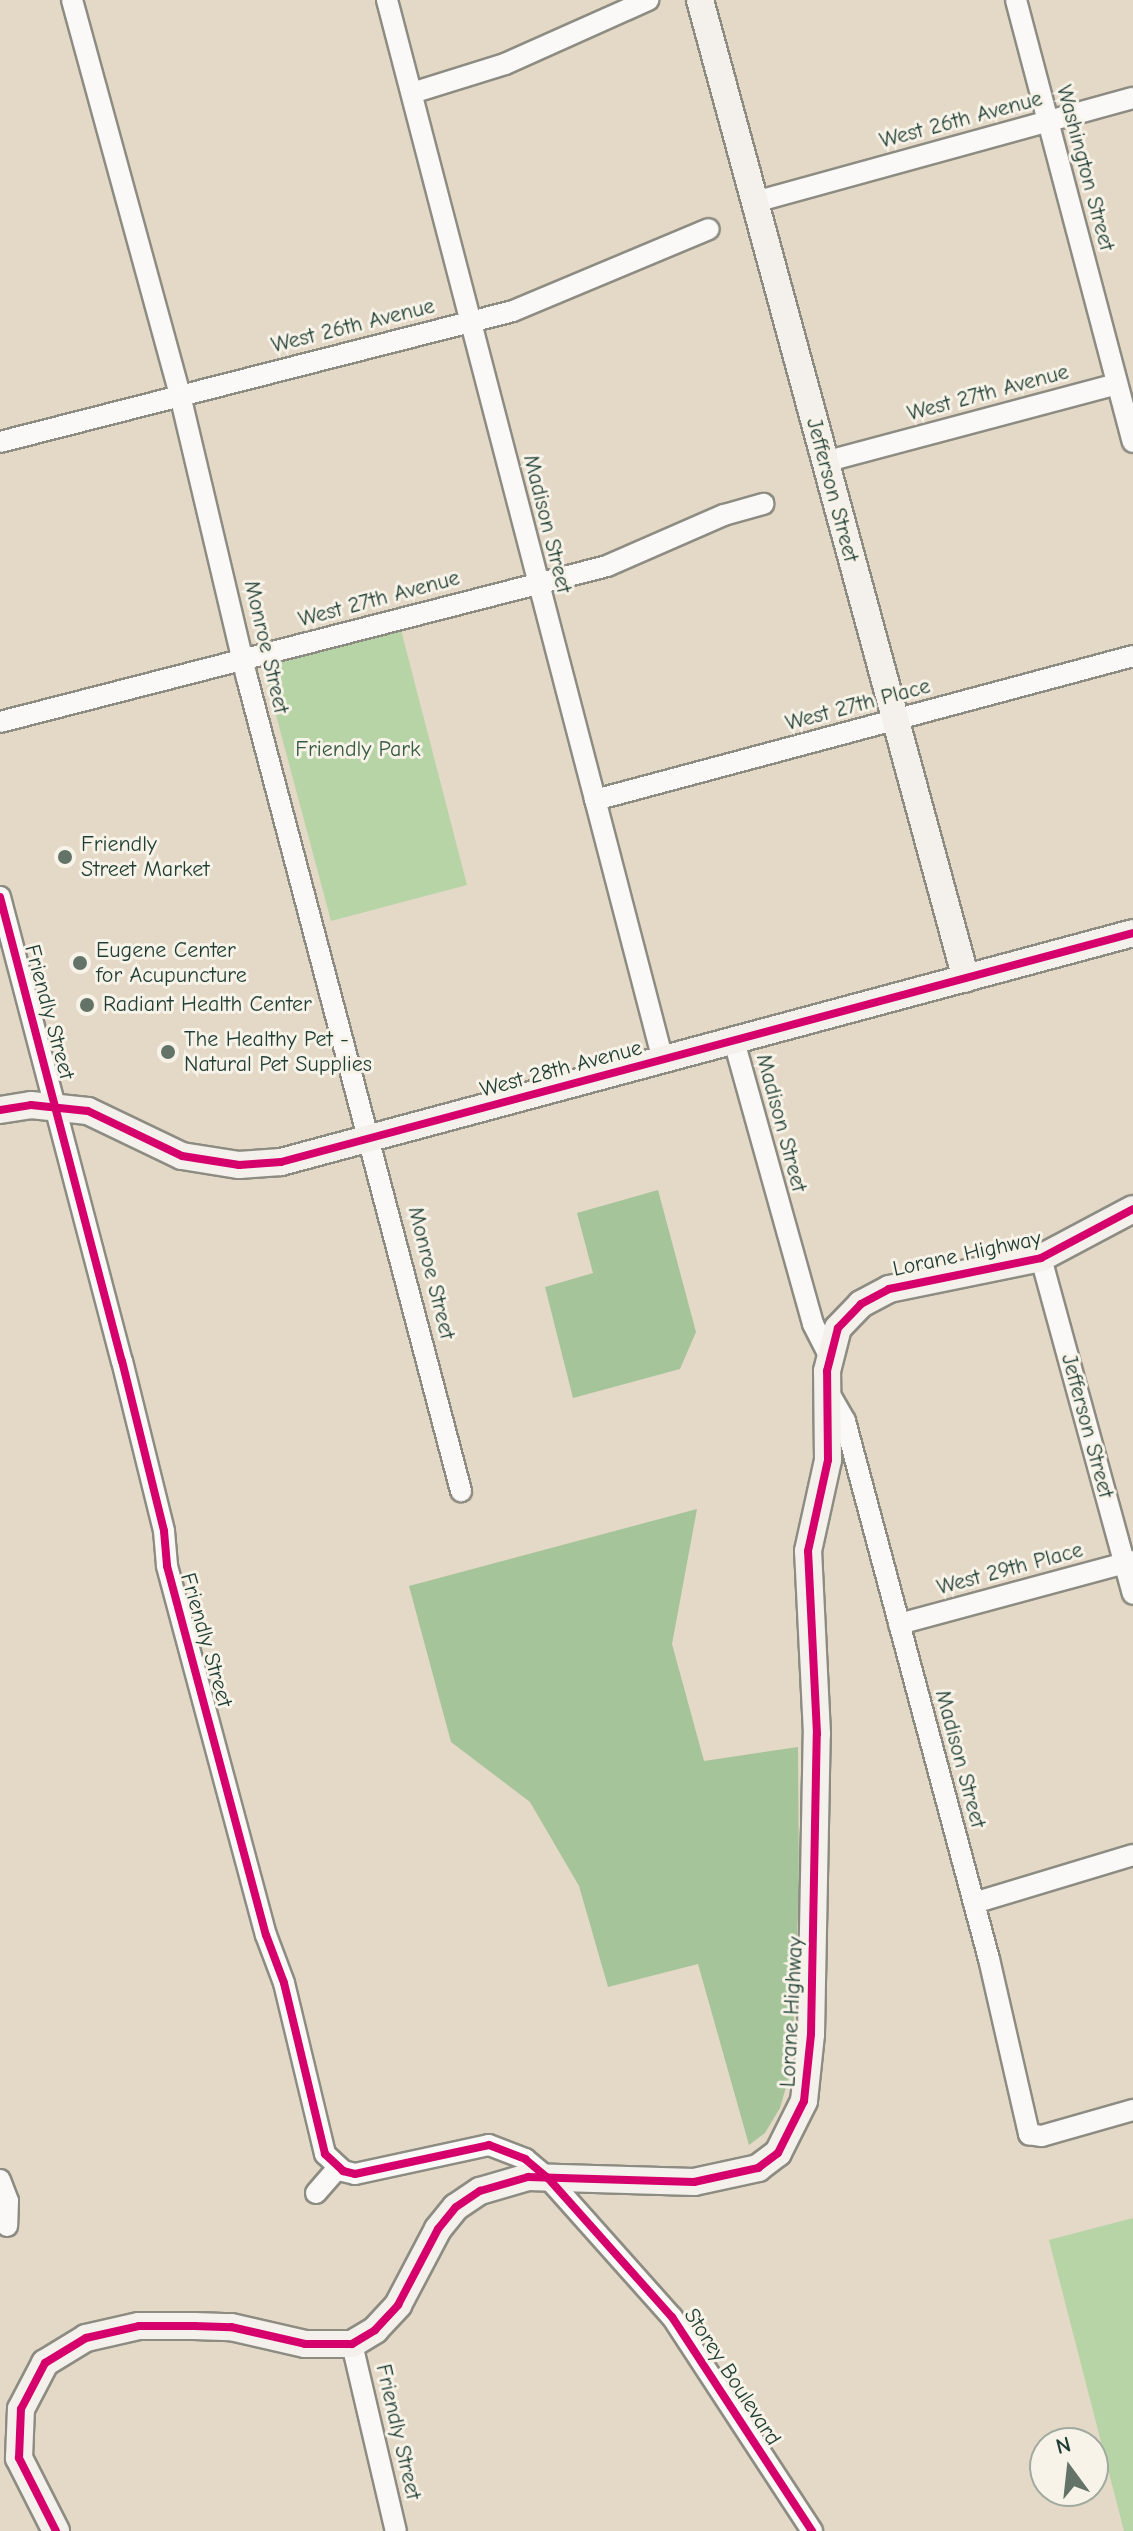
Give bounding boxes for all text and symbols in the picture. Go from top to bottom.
street label: Washington Street [1050,82,1120,254]
street label: West 26th Avenue [877,86,1045,154]
street label: West 26th Avenue [269,293,437,359]
street label: West 27th Avenue [905,359,1071,427]
street label: Jefferson Street [800,415,864,565]
street label: Madison Street [517,452,577,596]
street label: West 27th Avenue [296,565,462,633]
street label: Monroe Street [238,578,294,716]
street label: West 27th Place [783,673,933,737]
park label: Friendly Park [295,737,421,763]
place label: Friendly Street Market [81,831,209,882]
marker: Friendly Street Market [56,848,74,866]
place label: Eugene Center for Acupuncture [96,937,247,988]
street label: Friendly Street [18,942,80,1082]
marker: Eugene Center for Acupuncture [71,954,89,972]
place label: Radiant Health Center [103,992,312,1018]
marker: Radiant Health Center [78,996,96,1014]
place label: The Healthy Pet - Natural Pet Supplies [184,1026,372,1078]
street label: West 28th Avenue [477,1035,645,1103]
marker: The Healthy Pet - Natural Pet Supplies [159,1043,177,1061]
street label: Madison Street [750,1051,812,1195]
street label: Monroe Street [402,1204,460,1342]
street label: Lorane Highway [891,1225,1043,1283]
street label: Jefferson Street [1055,1351,1119,1501]
street label: West 29th Place [934,1537,1086,1601]
street label: Friendly Street [174,1570,238,1710]
street label: Madison Street [929,1687,991,1831]
street label: Lorane Highway [775,1936,809,2088]
street label: Storey Boulevard [678,2303,786,2451]
street label: Friendly Street [370,2362,426,2502]
north arrow [1029,2427,1109,2507]
text: N [1053,2431,1074,2460]

